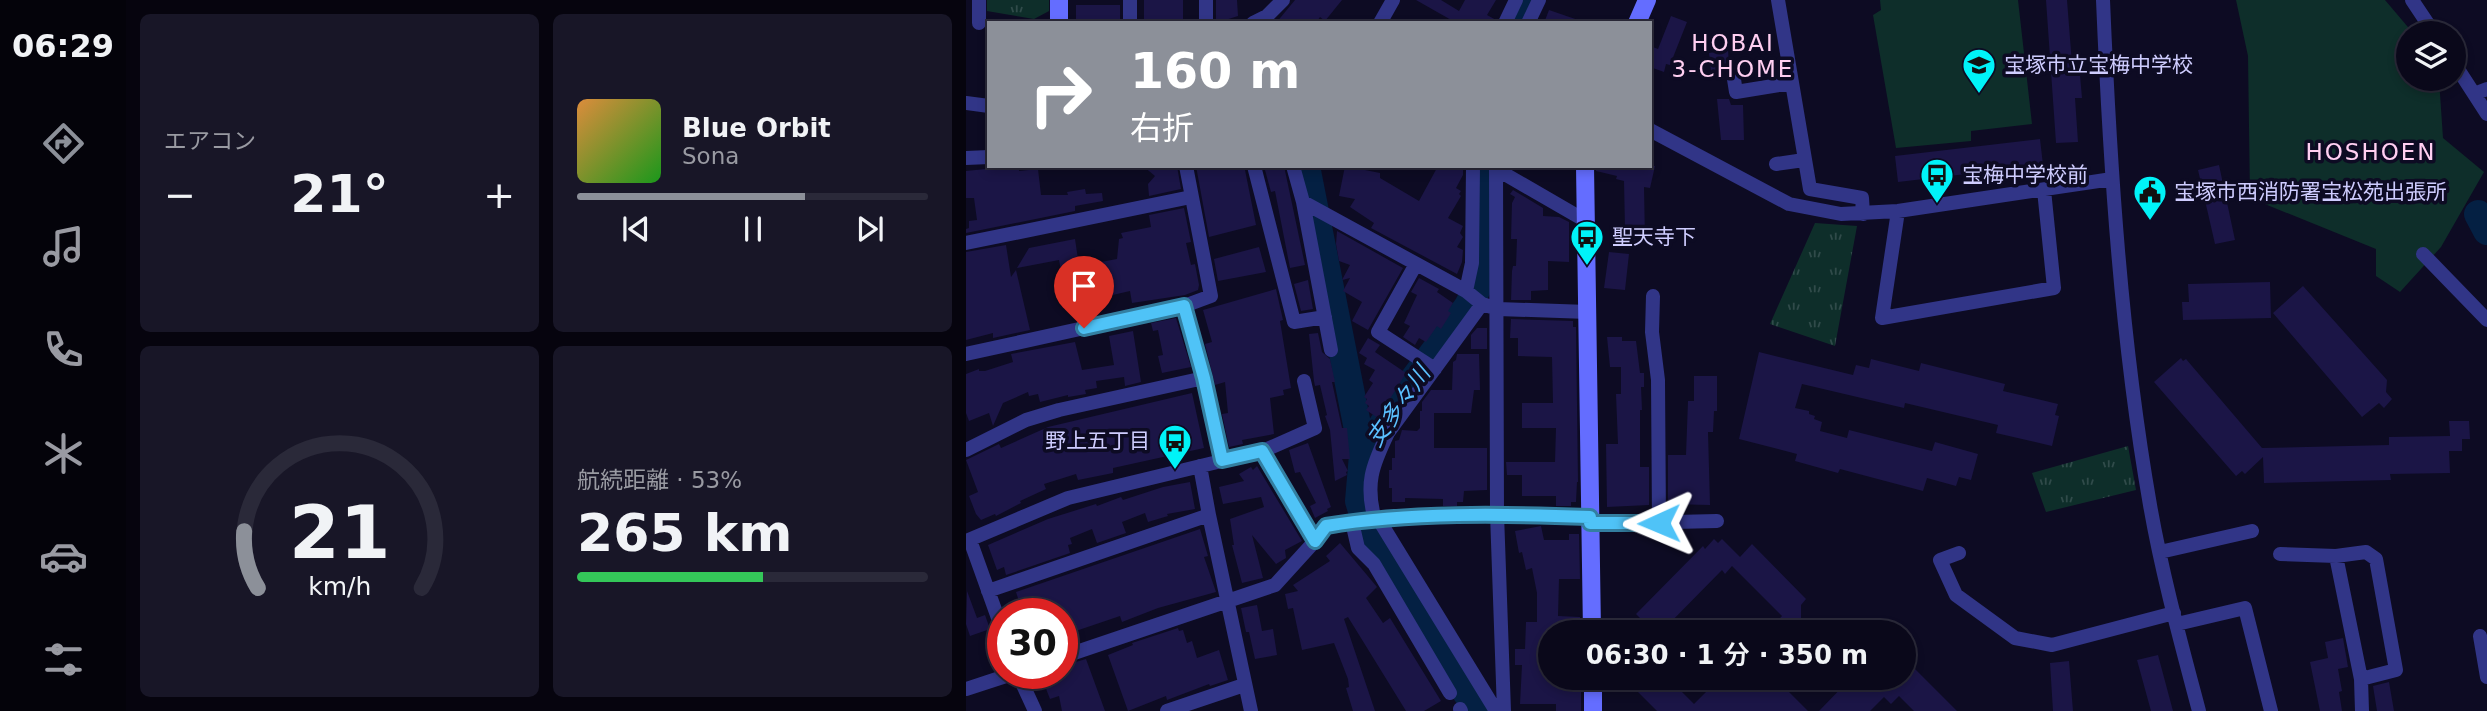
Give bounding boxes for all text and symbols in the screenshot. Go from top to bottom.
map controls [2396,21,2466,91]
button: layers [2396,21,2466,91]
text: 06:29 [12,27,114,65]
district label: HOBAI 3-CHOME [1672,30,1794,82]
text: 160 m [1130,43,1300,100]
school or university icon: 宝塚市立宝梅中学校 [1960,46,1998,95]
icon: right [1015,49,1106,140]
place label: 宝塚市立宝梅中学校 [2004,53,2193,77]
text: 右折 [1130,109,1194,147]
text: Blue Orbit [682,113,831,143]
icon: directions [39,119,88,168]
text: エアコン [164,128,256,154]
district label: HOSHOEN [2305,139,2437,165]
text: Sona [682,143,739,169]
bus stop icon: 宝梅中学校前 [1918,156,1956,205]
place label: 宝梅中学校前 [1962,163,2088,187]
text: 21° [290,164,389,224]
text: − [164,173,196,217]
text: + [483,173,515,217]
public building icon: 宝塚市西消防署宝松苑出張所 [2131,173,2169,222]
place label: 宝塚市西消防署宝松苑出張所 [2174,180,2447,204]
icon: previous [617,210,655,248]
icon: pause [734,210,772,248]
icon: next [851,210,889,248]
bus stop icon: 聖天寺下 [1568,218,1606,267]
icon: music [39,222,88,271]
place label: 聖天寺下 [1612,225,1696,249]
pin [1054,256,1114,328]
icon: arrive [1065,267,1103,305]
icon: phone [39,325,88,374]
water label: 支多々川 [1361,358,1437,451]
bus stop icon: 野上五丁目 [1156,422,1194,471]
icon: climate [39,429,88,478]
place label: 野上五丁目 [1045,429,1150,453]
text: 航続距離 · 53% [577,467,742,493]
position arrow [1622,486,1696,560]
text: 21 [289,490,390,575]
text: 265 km [577,503,792,563]
icon: car [39,532,88,581]
text: km/h [308,571,371,600]
speed limit sign: 30 [987,598,1078,689]
icon: filters [39,635,88,684]
text: 06:30 · 1 分 · 350 m [1586,640,1868,670]

